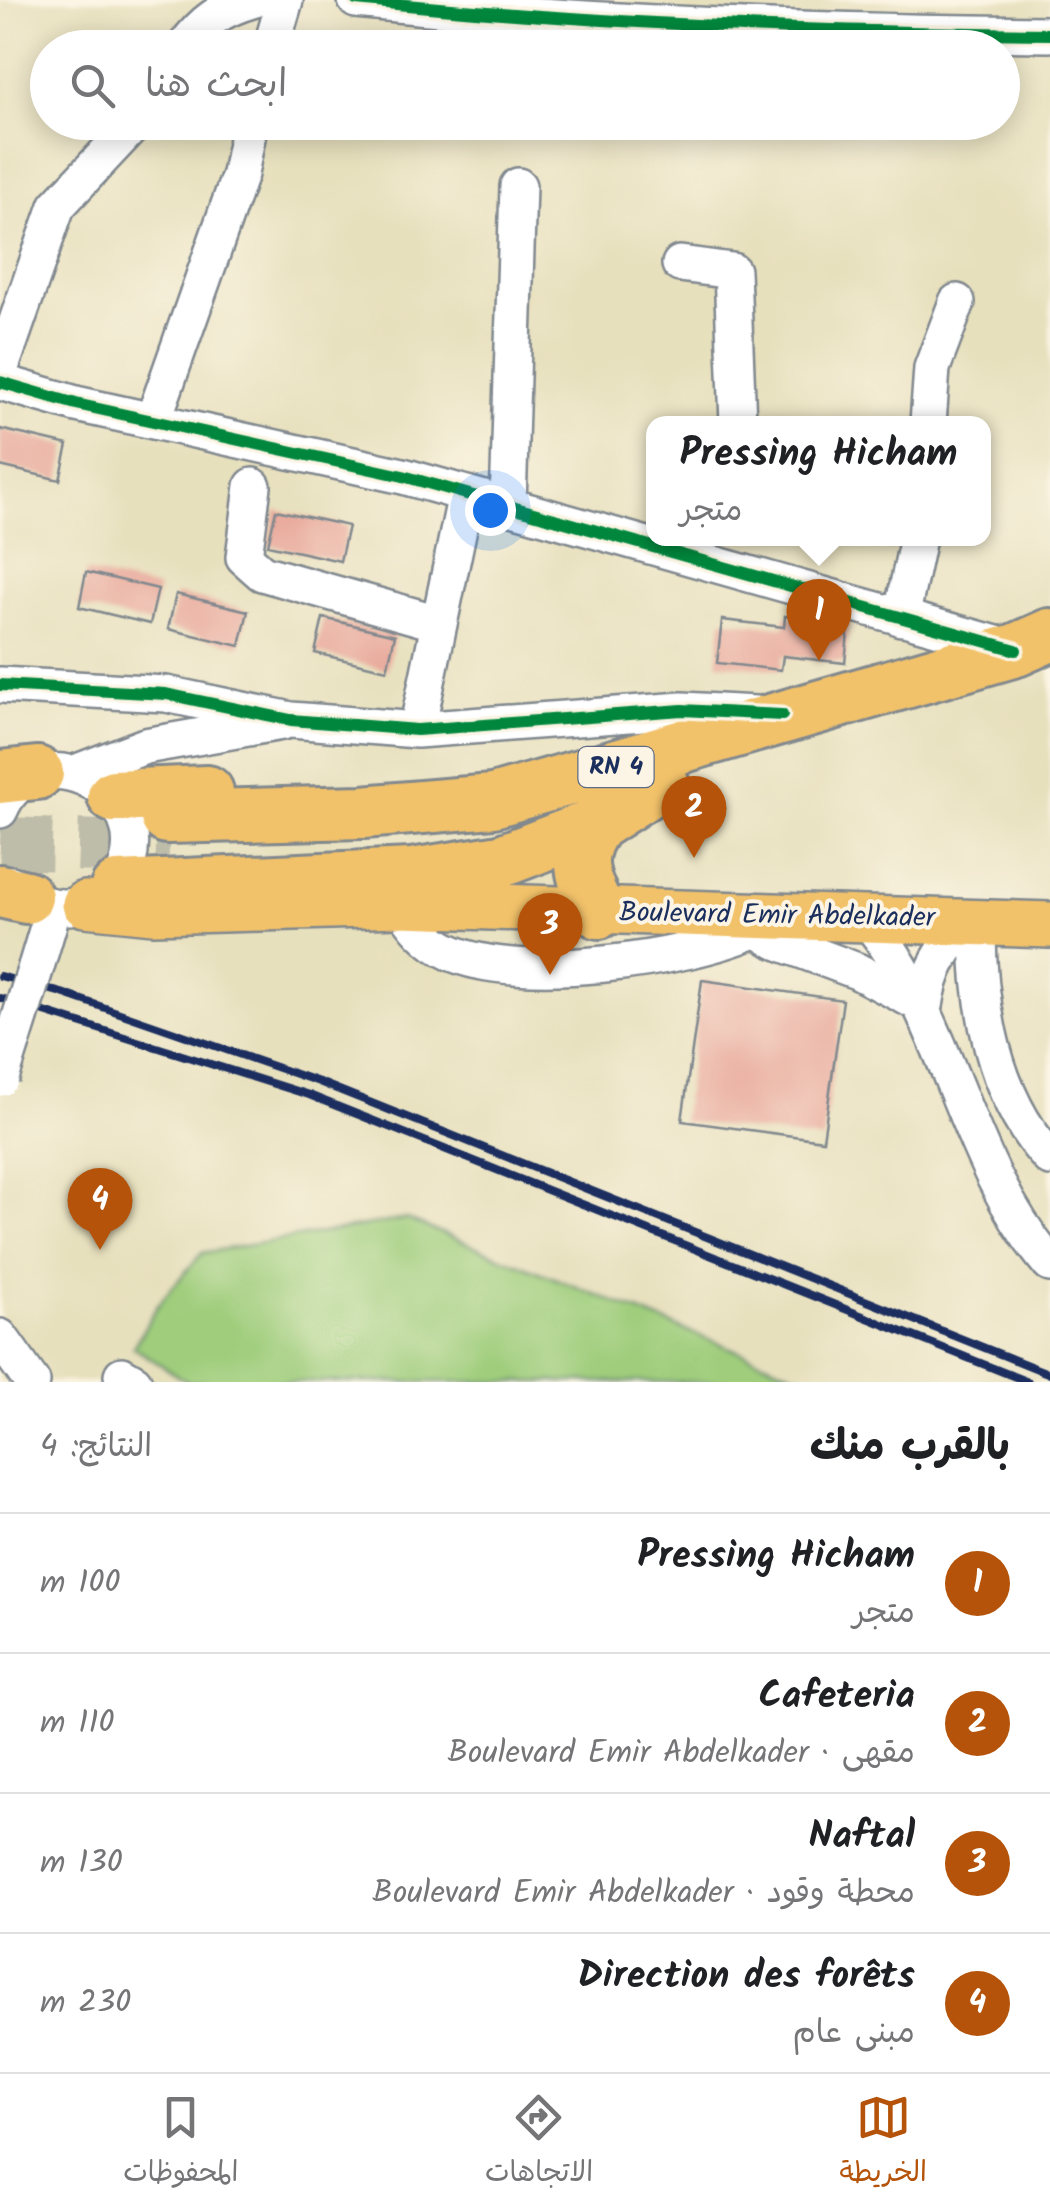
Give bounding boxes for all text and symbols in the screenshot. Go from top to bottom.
search box [30,30,1020,140]
text: ابحث هنا [145,56,287,116]
icon: search [65,58,120,113]
popup [646,416,991,546]
text: Pressing Hicham [680,425,957,485]
your location [465,485,516,536]
text: متجر [680,486,742,537]
pin: 1 [786,578,852,661]
road number: RN 4 [578,747,654,787]
pin: 2 [662,776,726,858]
street label: Boulevard Emir Abdelkader [619,891,937,941]
pin: 3 [518,892,582,975]
pin: 4 [68,1168,132,1250]
text: بالقرب منك [810,1414,1010,1481]
text: النتائج: 4 [40,1422,152,1473]
text: Pressing Hicham [637,1527,915,1587]
text: 100 m [40,1558,120,1609]
text: 1 [973,1558,982,1609]
text: متجر [852,1588,915,1639]
text: Cafeteria [758,1667,915,1727]
text: 110 m [40,1698,114,1749]
text: 2 [968,1698,987,1749]
text: مقهى · Boulevard Emir Abdelkader [447,1728,915,1779]
text: Naftal [808,1807,915,1867]
text: 130 m [40,1838,123,1889]
text: 3 [969,1838,986,1889]
text: محطة وقود · Boulevard Emir Abdelkader [372,1868,915,1919]
text: Direction des forêts [578,1947,915,2007]
text: 230 m [40,1978,131,2029]
text: 4 [969,1978,986,2029]
text: مبنى عام [793,2008,915,2059]
tab: المحفوظات [123,2090,239,2196]
tab: الاتجاهات [485,2090,593,2196]
tab: الخريطة [839,2090,927,2196]

